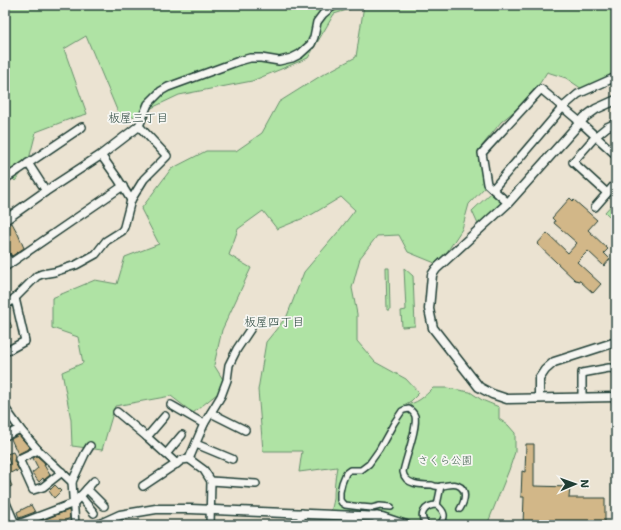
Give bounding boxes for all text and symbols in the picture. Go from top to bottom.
district label: 板屋三丁目 [108,110,168,126]
district label: 板屋四丁目 [244,314,304,330]
park label: さくら公園 [418,453,473,468]
north arrow [555,464,595,504]
text: N [577,479,592,489]

